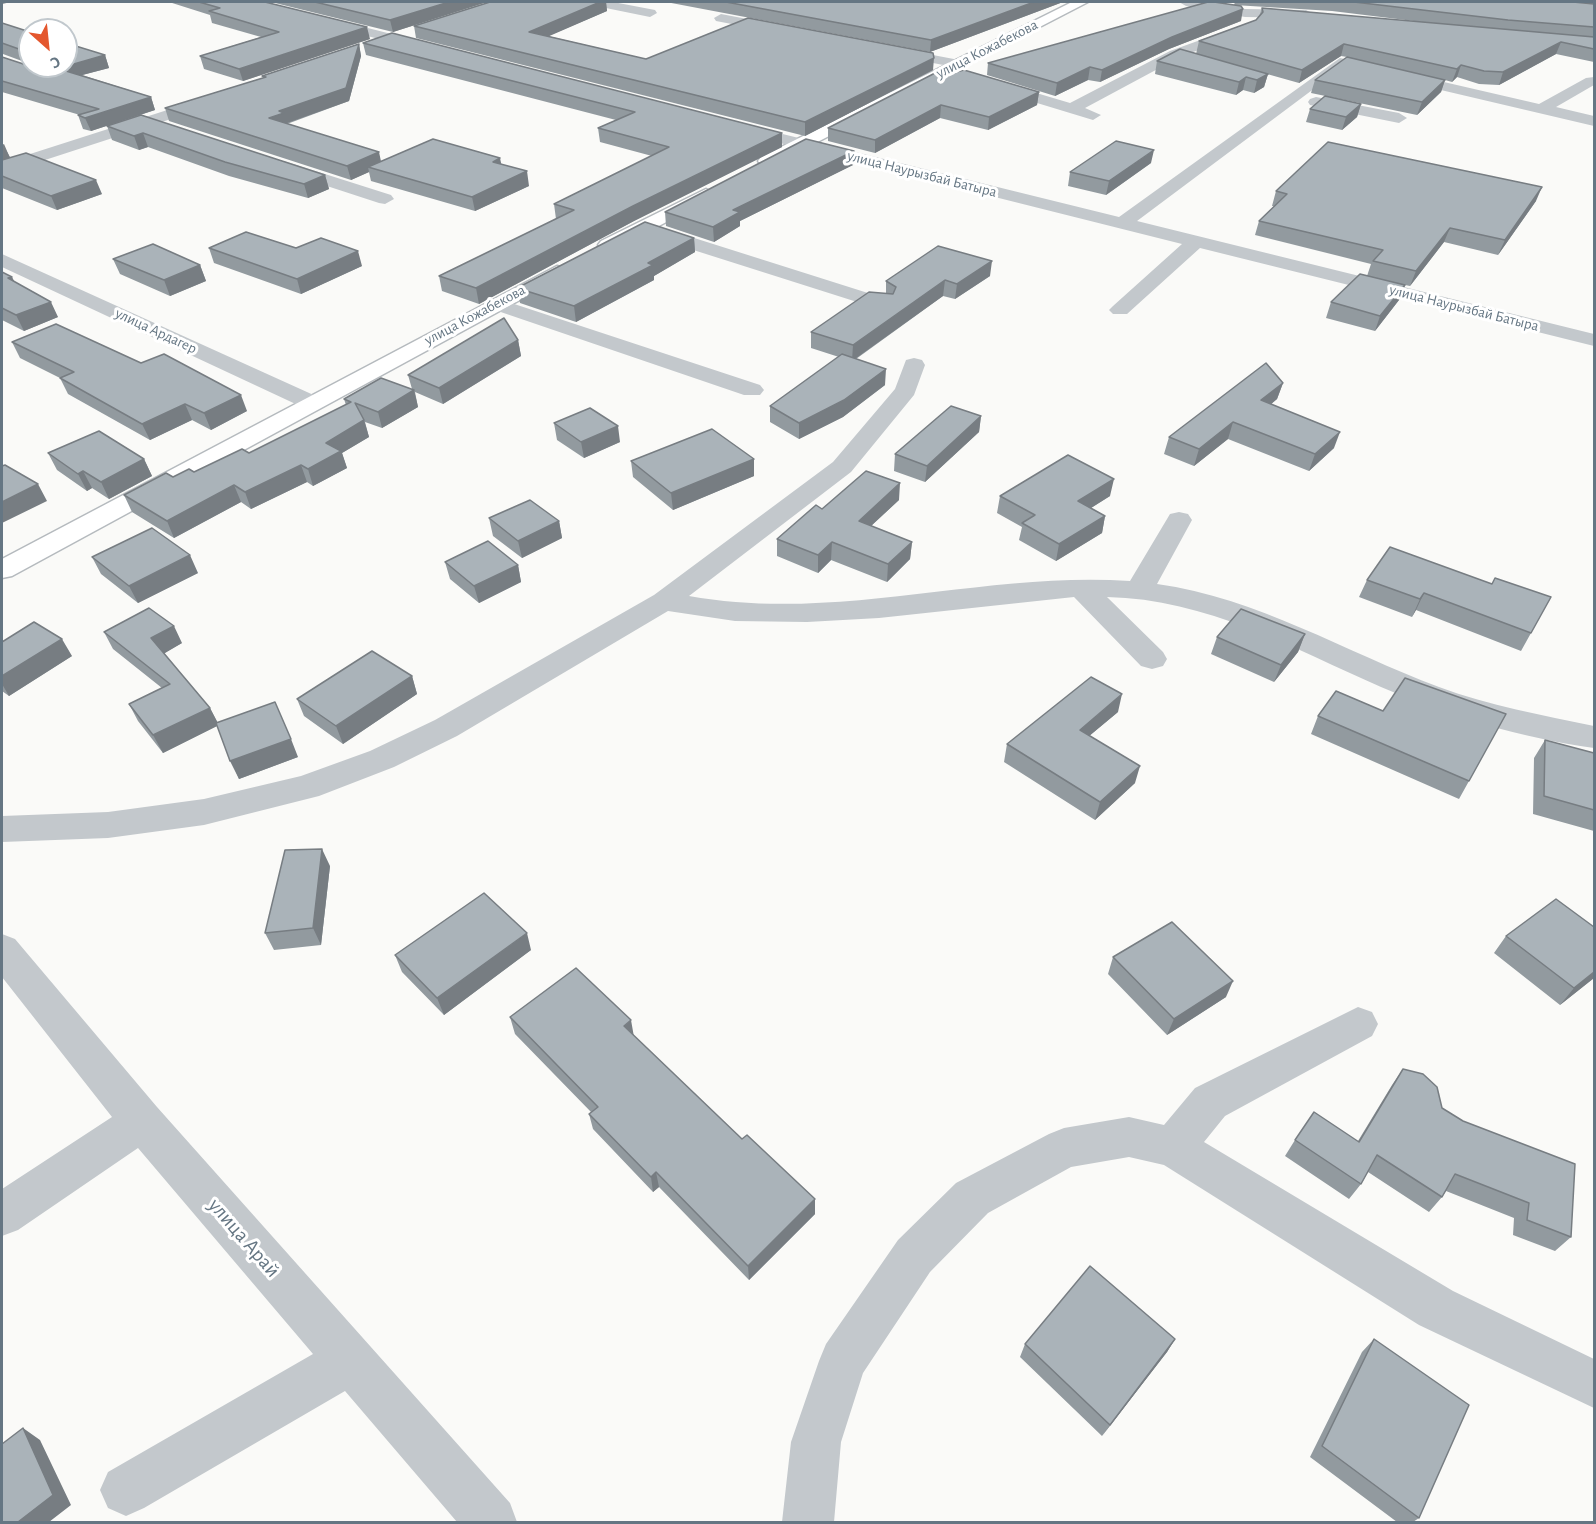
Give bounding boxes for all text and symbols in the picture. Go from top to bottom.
street label: улица Кожабекова [933,16,1041,82]
north arrow [18,18,78,78]
text: С [48,53,63,71]
street label: улица Наурызбай Батыра [845,147,999,201]
street label: улица Кожабекова [422,281,528,349]
street label: улица Наурызбай Батыра [1387,281,1541,335]
street label: улица Ардагер [112,304,200,358]
street label: улица Арай [203,1193,285,1283]

